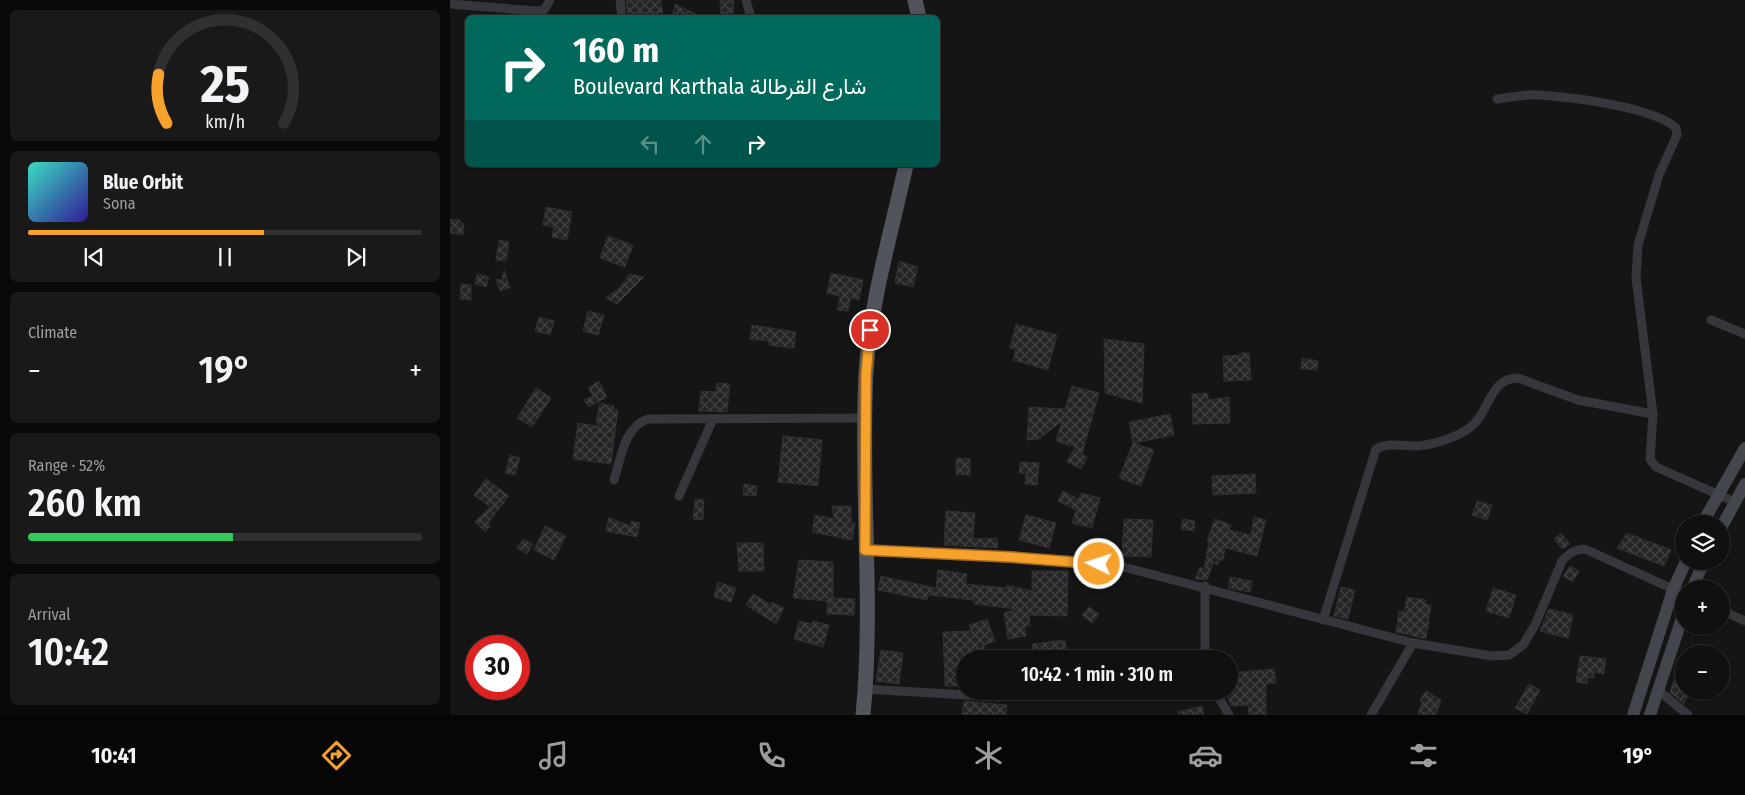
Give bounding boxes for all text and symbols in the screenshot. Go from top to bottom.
text: 160 m [573,29,659,71]
icon: right [490,35,555,100]
text: 25 [199,53,250,116]
text: Boulevard Karthala شارع القرطالة [573,73,866,100]
text: km/h [205,111,245,133]
icon: left [636,130,664,158]
icon: ahead [689,130,717,158]
icon: right [742,130,770,158]
text: Blue Orbit [103,171,183,194]
text: Sona [103,194,136,213]
icon: previous [80,243,108,271]
icon: pause [211,243,239,271]
icon: next [342,243,370,271]
pin [849,309,891,351]
icon: arrive [856,316,884,344]
text: Climate [28,323,77,342]
text: 19° [198,347,251,393]
text: − [28,354,41,387]
text: + [409,354,422,387]
text: Range · 52% [28,456,105,475]
text: 260 km [28,480,142,526]
map controls [1675,515,1730,700]
button: layers [1675,515,1730,570]
position arrow [1072,537,1124,589]
button: + [1675,580,1730,635]
text: Arrival [28,605,70,624]
text: 10:42 [28,629,109,675]
speed limit sign: 30 [465,635,530,700]
button: − [1675,645,1730,700]
text: 10:42 · 1 min · 310 m [1021,663,1173,686]
icon: directions [319,738,354,773]
icon: music [536,738,571,773]
icon: phone [754,738,789,773]
icon: climate [971,738,1006,773]
icon: car [1188,738,1223,773]
icon: filters [1406,738,1441,773]
text: 10:41 [91,742,137,769]
text: 19° [1623,742,1654,769]

